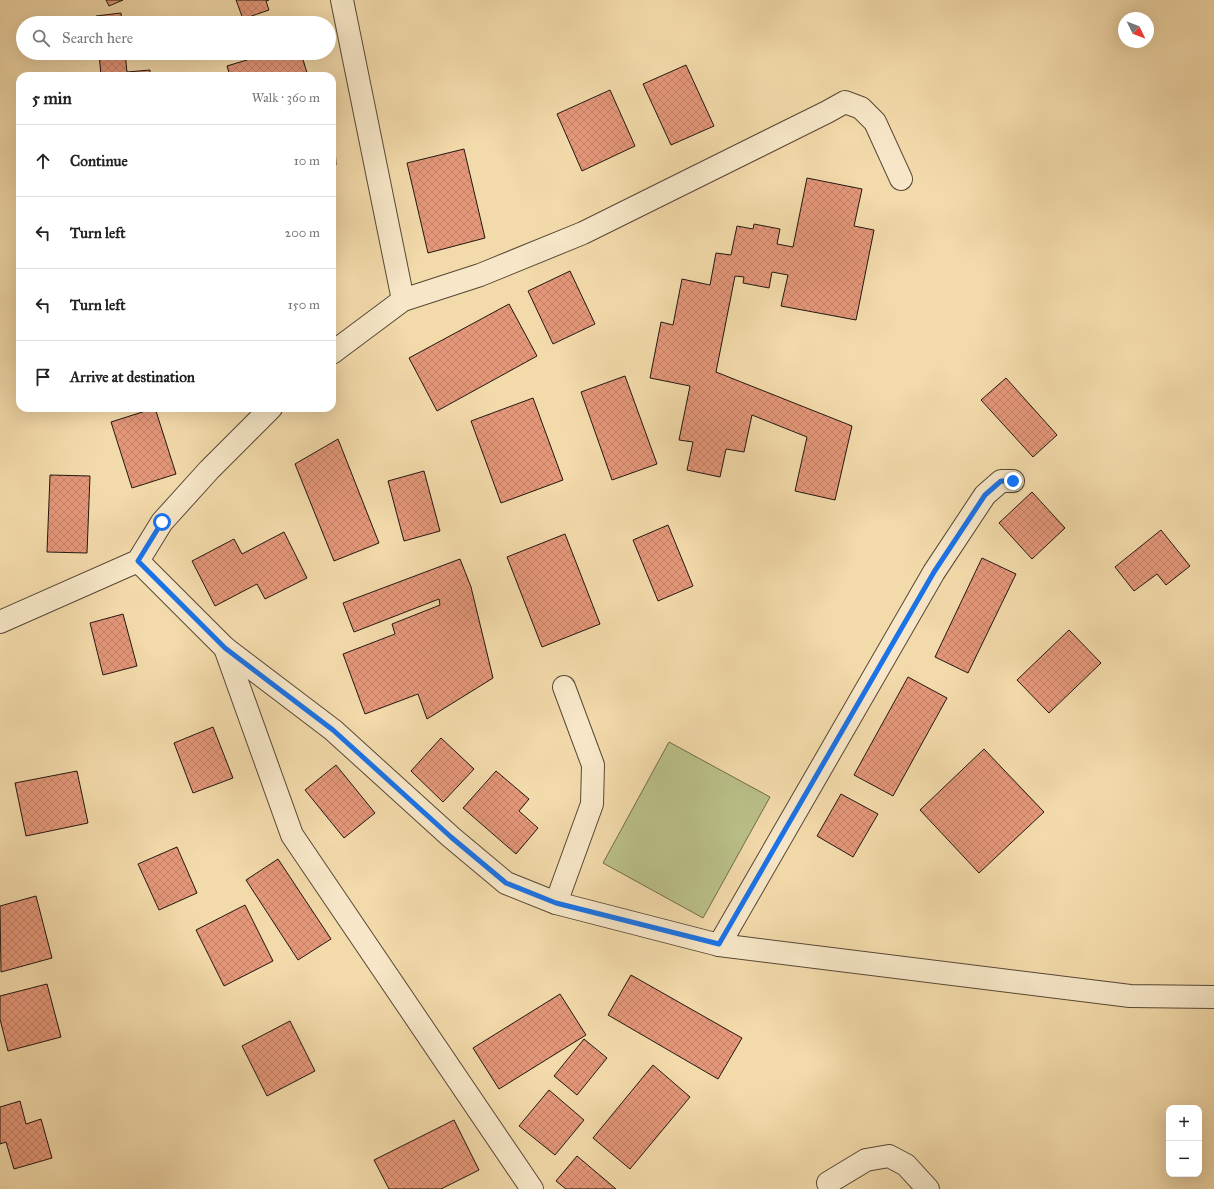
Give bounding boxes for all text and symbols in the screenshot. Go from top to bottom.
north arrow [1118,12,1154,48]
search box [16,16,336,60]
icon: search [30,27,52,49]
text: Search here [62,29,133,47]
text: 5 min [32,88,72,109]
text: Walk · 360 m [252,90,320,106]
icon: ahead [32,150,54,172]
text: Continue [70,152,128,170]
text: 10 m [294,153,320,169]
icon: left [32,222,54,244]
text: Turn left [70,224,126,242]
text: 200 m [285,225,320,241]
icon: left [32,294,54,316]
text: Turn left [70,296,126,314]
text: 150 m [288,297,320,313]
icon: arrive [32,366,54,388]
text: Arrive at destination [70,368,195,386]
route end [1004,472,1022,490]
route start [153,513,171,531]
map controls [1166,1105,1202,1177]
button: + [1166,1105,1202,1141]
button: − [1166,1141,1202,1177]

